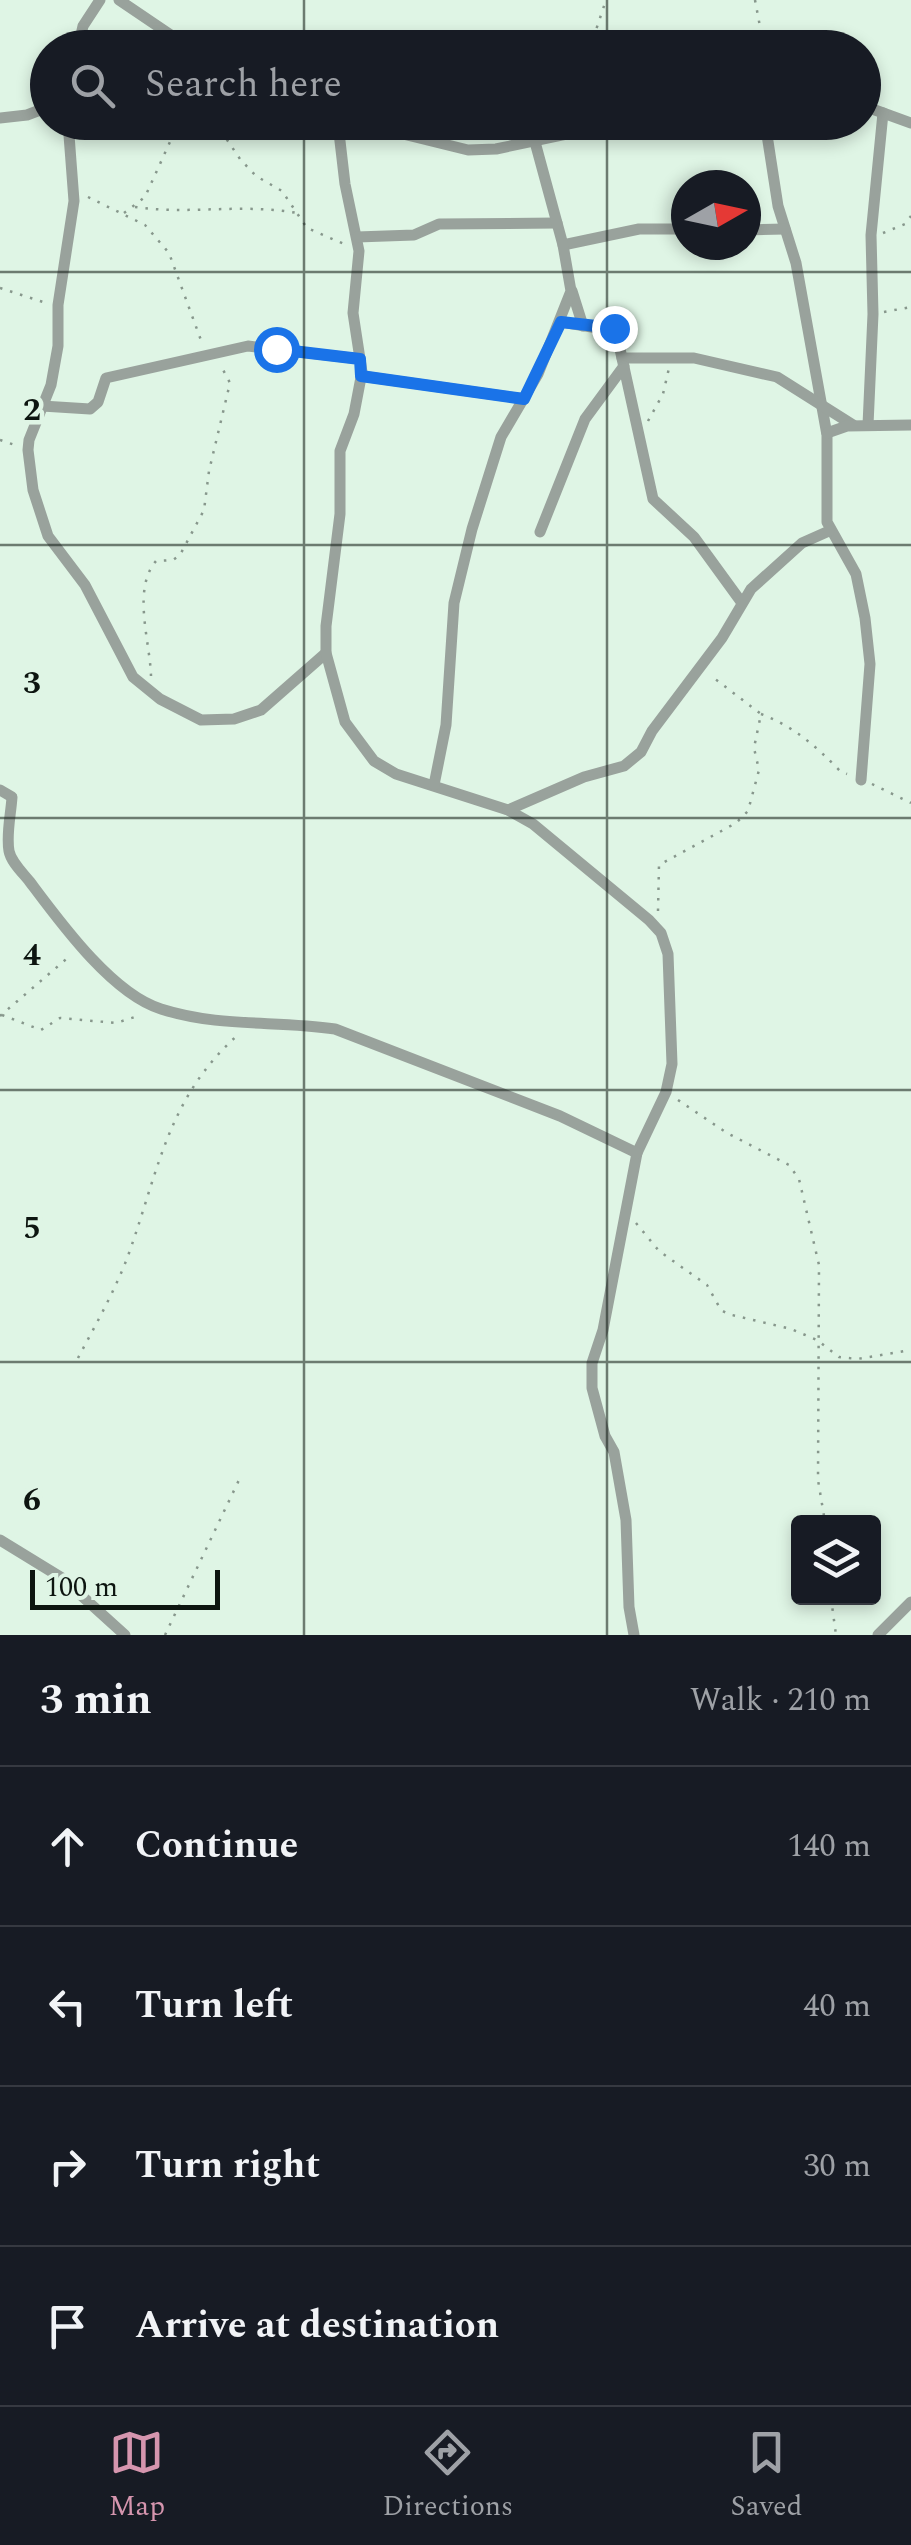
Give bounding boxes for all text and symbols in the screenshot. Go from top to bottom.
search box [30,30,881,140]
text: Search here [145,56,342,114]
icon: search [65,58,120,113]
north arrow [671,170,761,260]
route end [592,306,638,352]
route start [254,327,300,373]
text: 2 [23,386,41,435]
text: 3 [23,659,41,708]
text: 4 [23,931,41,980]
text: 5 [23,1204,41,1253]
text: 6 [23,1476,41,1525]
map controls [791,1515,881,1605]
button: layers [791,1515,881,1605]
scale bar [30,1565,220,1610]
text: 100 m [45,1566,118,1609]
text: 3 min [40,1669,152,1732]
text: Walk · 210 m [690,1676,871,1725]
text: Continue [135,1817,298,1875]
icon: ahead [40,1819,95,1874]
text: 140 m [787,1822,871,1871]
text: Turn left [135,1977,293,2035]
icon: left [40,1979,95,2034]
text: 40 m [803,1982,871,2031]
text: Turn right [135,2137,320,2195]
icon: right [40,2139,95,2194]
text: 30 m [803,2142,871,2191]
text: Arrive at destination [135,2297,499,2355]
icon: arrive [40,2299,95,2354]
tab: Map [109,2425,165,2528]
tab: Directions [382,2425,513,2528]
tab: Saved [731,2425,802,2528]

